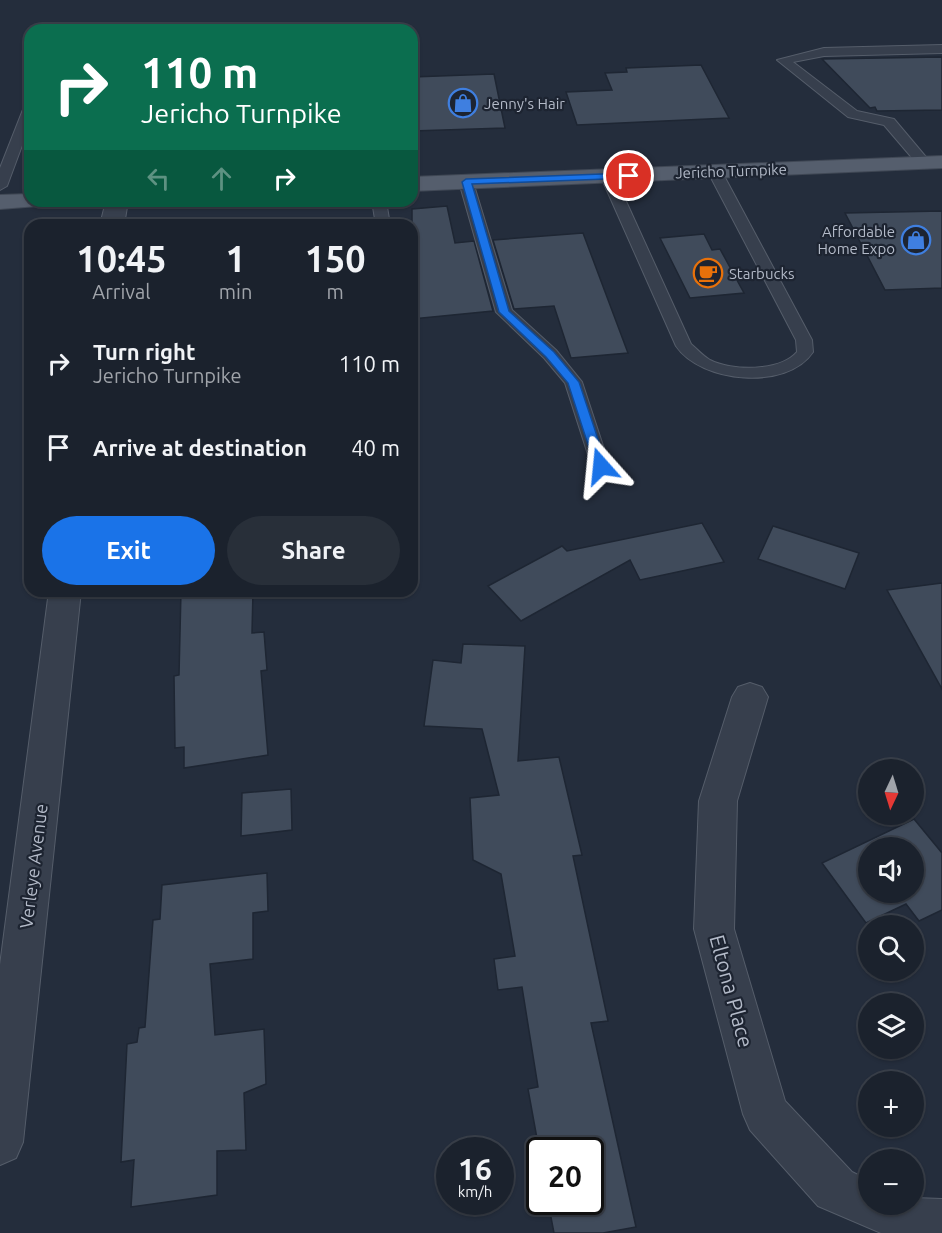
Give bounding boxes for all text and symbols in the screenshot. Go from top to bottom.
icon: right [42,48,120,126]
text: 110 m [141,49,258,96]
shop icon: Jenny's Hair [447,87,479,119]
place label: Jenny's Hair [484,95,565,112]
text: Jericho Turnpike [141,98,342,128]
pin [603,150,654,201]
icon: arrive [612,159,645,192]
street label: Jericho Turnpike [675,161,787,181]
icon: left [142,162,175,195]
icon: ahead [205,162,238,195]
icon: right [268,162,301,195]
place label: Affordable Home Expo [817,223,895,257]
shop icon: Affordable Home Expo [900,224,932,256]
text: 10:45 [76,238,166,279]
text: 1 [225,238,246,279]
text: 150 [305,238,366,279]
cafe icon: Starbucks [692,257,724,289]
place label: Starbucks [729,265,795,282]
text: Arrival [92,280,151,303]
text: min [219,280,252,303]
text: m [327,280,344,303]
text: Turn right [93,339,195,364]
icon: right [42,347,75,380]
text: 110 m [339,351,400,376]
text: Jericho Turnpike [93,364,242,387]
icon: arrive [42,431,75,464]
position arrow [569,434,633,498]
text: Arrive at destination [93,435,307,460]
text: 40 m [351,435,400,460]
button: Exit [42,516,215,585]
button: Share [227,516,400,585]
north arrow [858,759,924,825]
map controls [858,759,924,1215]
street label: Verleye Avenue [15,802,51,930]
button: sound [858,837,924,903]
button: search [858,915,924,981]
street label: Eltona Place [705,932,759,1050]
button: layers [858,993,924,1059]
button: + [858,1071,924,1137]
speed limit sign: 20 [526,1137,604,1215]
button: − [858,1149,924,1215]
text: 16 [458,1152,492,1186]
text: km/h [458,1183,492,1200]

